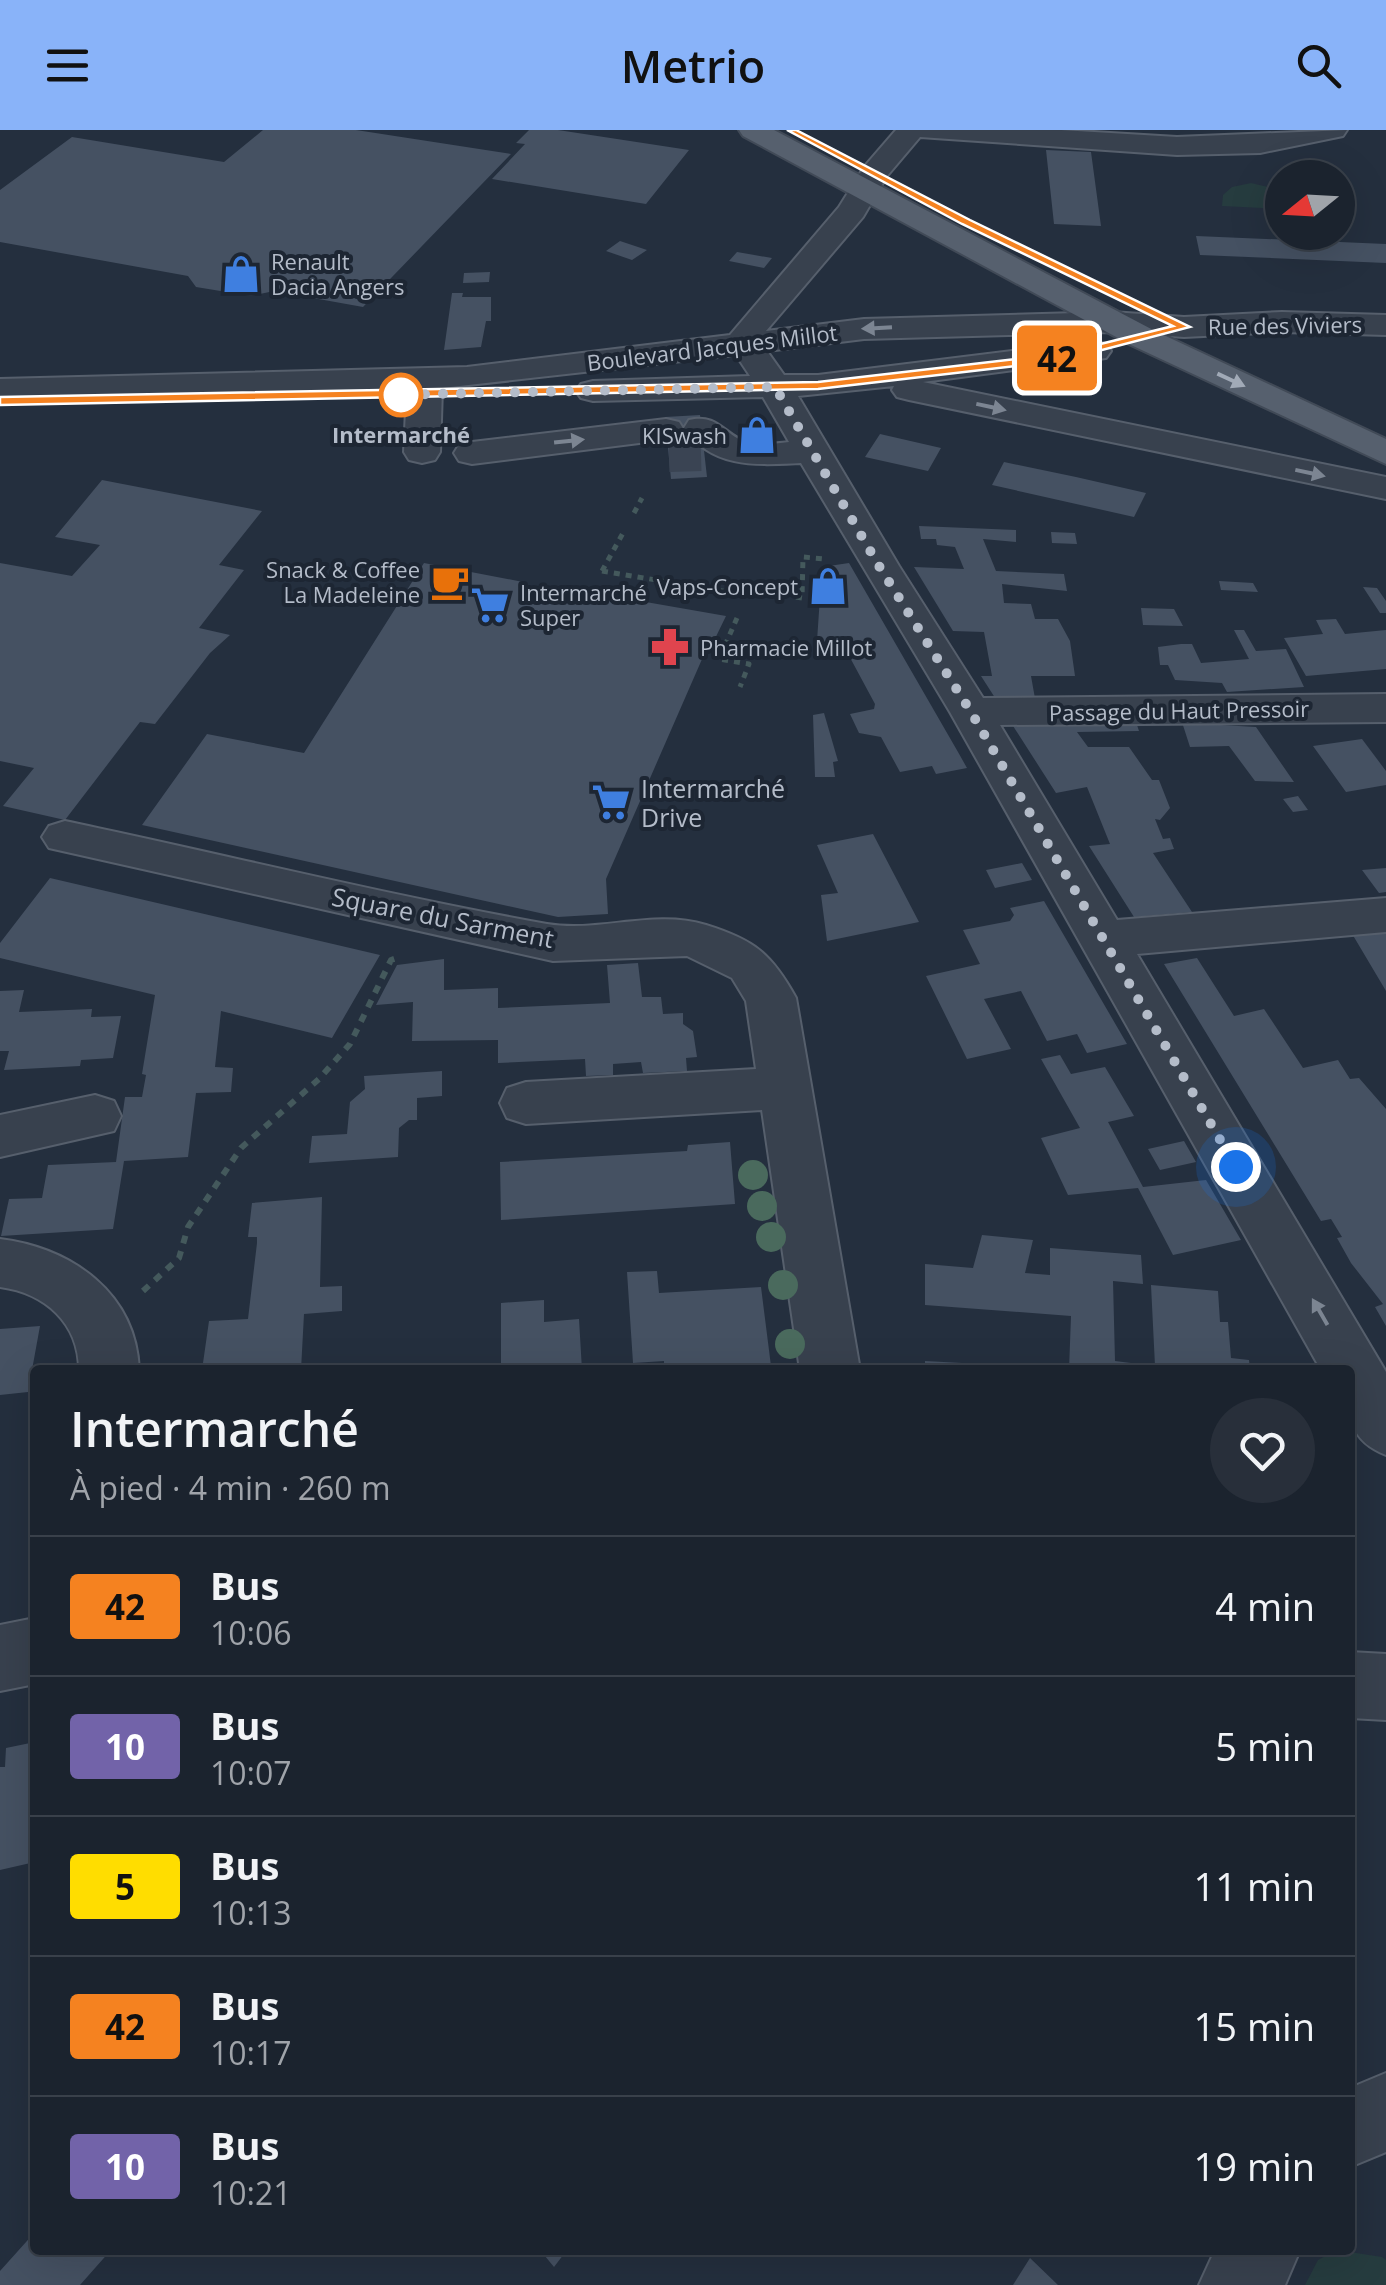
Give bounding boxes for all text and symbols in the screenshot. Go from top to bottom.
text: Metrio [621,35,765,96]
icon: menu [40,38,95,93]
icon: search [1291,38,1346,93]
north arrow [1265,160,1355,250]
map controls [1265,160,1355,250]
place label: Renault Dacia Angers [271,246,404,301]
shop icon: Renault Dacia Angers [220,253,262,295]
street label: Rue des Viviers [1208,309,1362,341]
street label: Boulevard Jacques Millot [585,317,839,377]
one-way arrow [861,321,893,337]
line badge: 42 [1012,326,1102,390]
text: 42 [1037,335,1077,382]
one-way arrow [1217,372,1246,389]
marker: Intermarché [380,374,422,416]
one-way arrow [976,399,1007,415]
shop icon: KISwash [736,414,778,456]
place label: Intermarché [332,419,470,449]
place label: KISwash [642,420,727,450]
one-way arrow [554,433,585,449]
one-way arrow [1294,465,1325,481]
place label: Snack & Coffee La Madeleine [266,554,420,609]
cafe icon: Snack & Coffee La Madeleine [429,561,471,603]
shop icon: Vaps-Concept [807,565,849,607]
place label: Vaps-Concept [657,571,798,601]
place label: Intermarché Super [520,577,647,632]
supermarket icon: Intermarché Super [469,584,511,626]
pharmacy icon: Pharmacie Millot [649,626,691,668]
place label: Pharmacie Millot [700,632,872,662]
street label: Passage du Haut Pressoir [1049,693,1309,727]
place label: Intermarché Drive [641,771,785,834]
supermarket icon: Intermarché Drive [590,781,632,823]
street label: Square du Sarment [329,879,557,955]
your location [1211,1142,1261,1192]
one-way arrow [1311,1298,1329,1326]
text: Intermarché [70,1396,359,1461]
button: heart [1210,1398,1315,1503]
text: À pied · 4 min · 260 m [70,1466,391,1509]
text: Bus [210,1559,279,1611]
text: 4 min [1215,1580,1315,1632]
text: 42 [105,1583,145,1630]
text: 10:06 [210,1611,292,1654]
text: Bus [210,1699,279,1751]
text: 5 min [1215,1720,1315,1772]
text: 10 [105,1723,145,1770]
text: 10:07 [210,1751,292,1794]
text: Bus [210,1839,279,1891]
text: 11 min [1194,1860,1315,1912]
text: 5 [115,1863,135,1910]
text: 10:13 [210,1891,292,1934]
text: Bus [210,1979,279,2031]
text: 15 min [1194,2000,1315,2052]
text: 42 [105,2003,145,2050]
text: 10:17 [210,2031,292,2074]
text: Bus [210,2119,279,2171]
text: 19 min [1194,2140,1315,2192]
text: 10 [105,2143,145,2190]
text: 10:21 [210,2171,292,2214]

